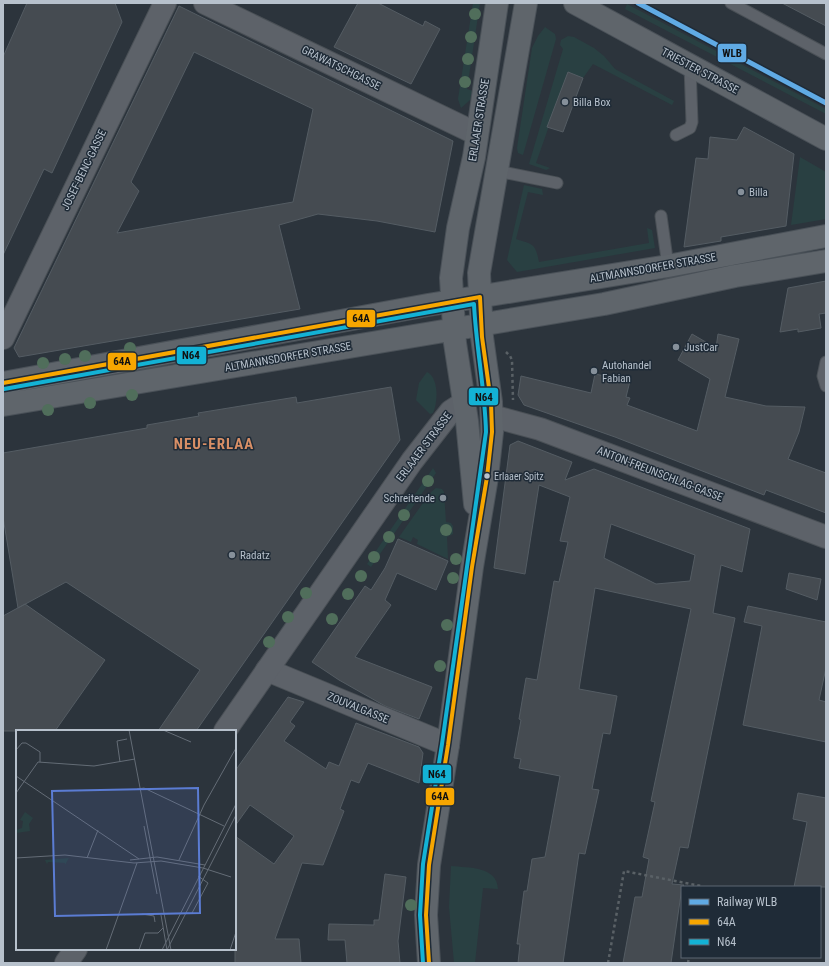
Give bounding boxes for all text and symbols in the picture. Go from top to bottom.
street label: GRAWATSCHGASSE [299,43,383,93]
line badge: WLB [717,43,747,63]
street label: TRIESTER STRASSE [659,45,741,97]
text: WLB [722,47,742,60]
street label: ERLAAER STRASSE [466,77,492,162]
place label: Billa Box [573,96,611,109]
marker: Billa Box [560,97,570,107]
street label: JOSEF-BENC-GASSE [59,127,109,212]
place label: Billa [749,186,768,199]
marker: Billa [736,187,746,197]
street label: ALTMANNSDORFER STRASSE [589,250,718,286]
line badge: 64A [346,309,376,328]
text: 64A [352,312,370,325]
street label: ALTMANNSDORFER STRASSE [224,339,353,375]
place label: JustCar [684,341,718,354]
marker: JustCar [671,342,681,352]
line badge: N64 [176,346,207,365]
text: N64 [182,349,200,362]
line badge: 64A [107,352,137,371]
text: 64A [113,355,131,368]
place label: Autohandel Fabian [602,359,651,385]
marker: Autohandel Fabian [589,366,599,376]
line badge: N64 [468,387,499,406]
text: N64 [475,391,493,404]
street label: ERLAAER STRASSE [394,409,455,484]
district label: NEU-ERLAA [174,435,254,453]
street label: ANTON-FREUNSCHLAG-GASSE [595,444,725,504]
marker: Erlaaer Spitz [482,471,492,481]
place label: Erlaaer Spitz [494,471,544,482]
place label: Schreitende [384,492,435,505]
marker: Schreitende [438,493,448,503]
place label: Radatz [240,549,270,562]
marker: Radatz [227,550,237,560]
street label: ZOUVALGASSE [325,690,391,726]
inset map [16,730,236,950]
line badge: N64 [422,764,452,784]
text: N64 [428,768,446,781]
line badge: 64A [425,787,455,806]
text: 64A [431,790,449,803]
legend [681,886,821,958]
text: Railway WLB [717,895,777,909]
text: 64A [717,915,736,929]
text: N64 [717,935,736,949]

